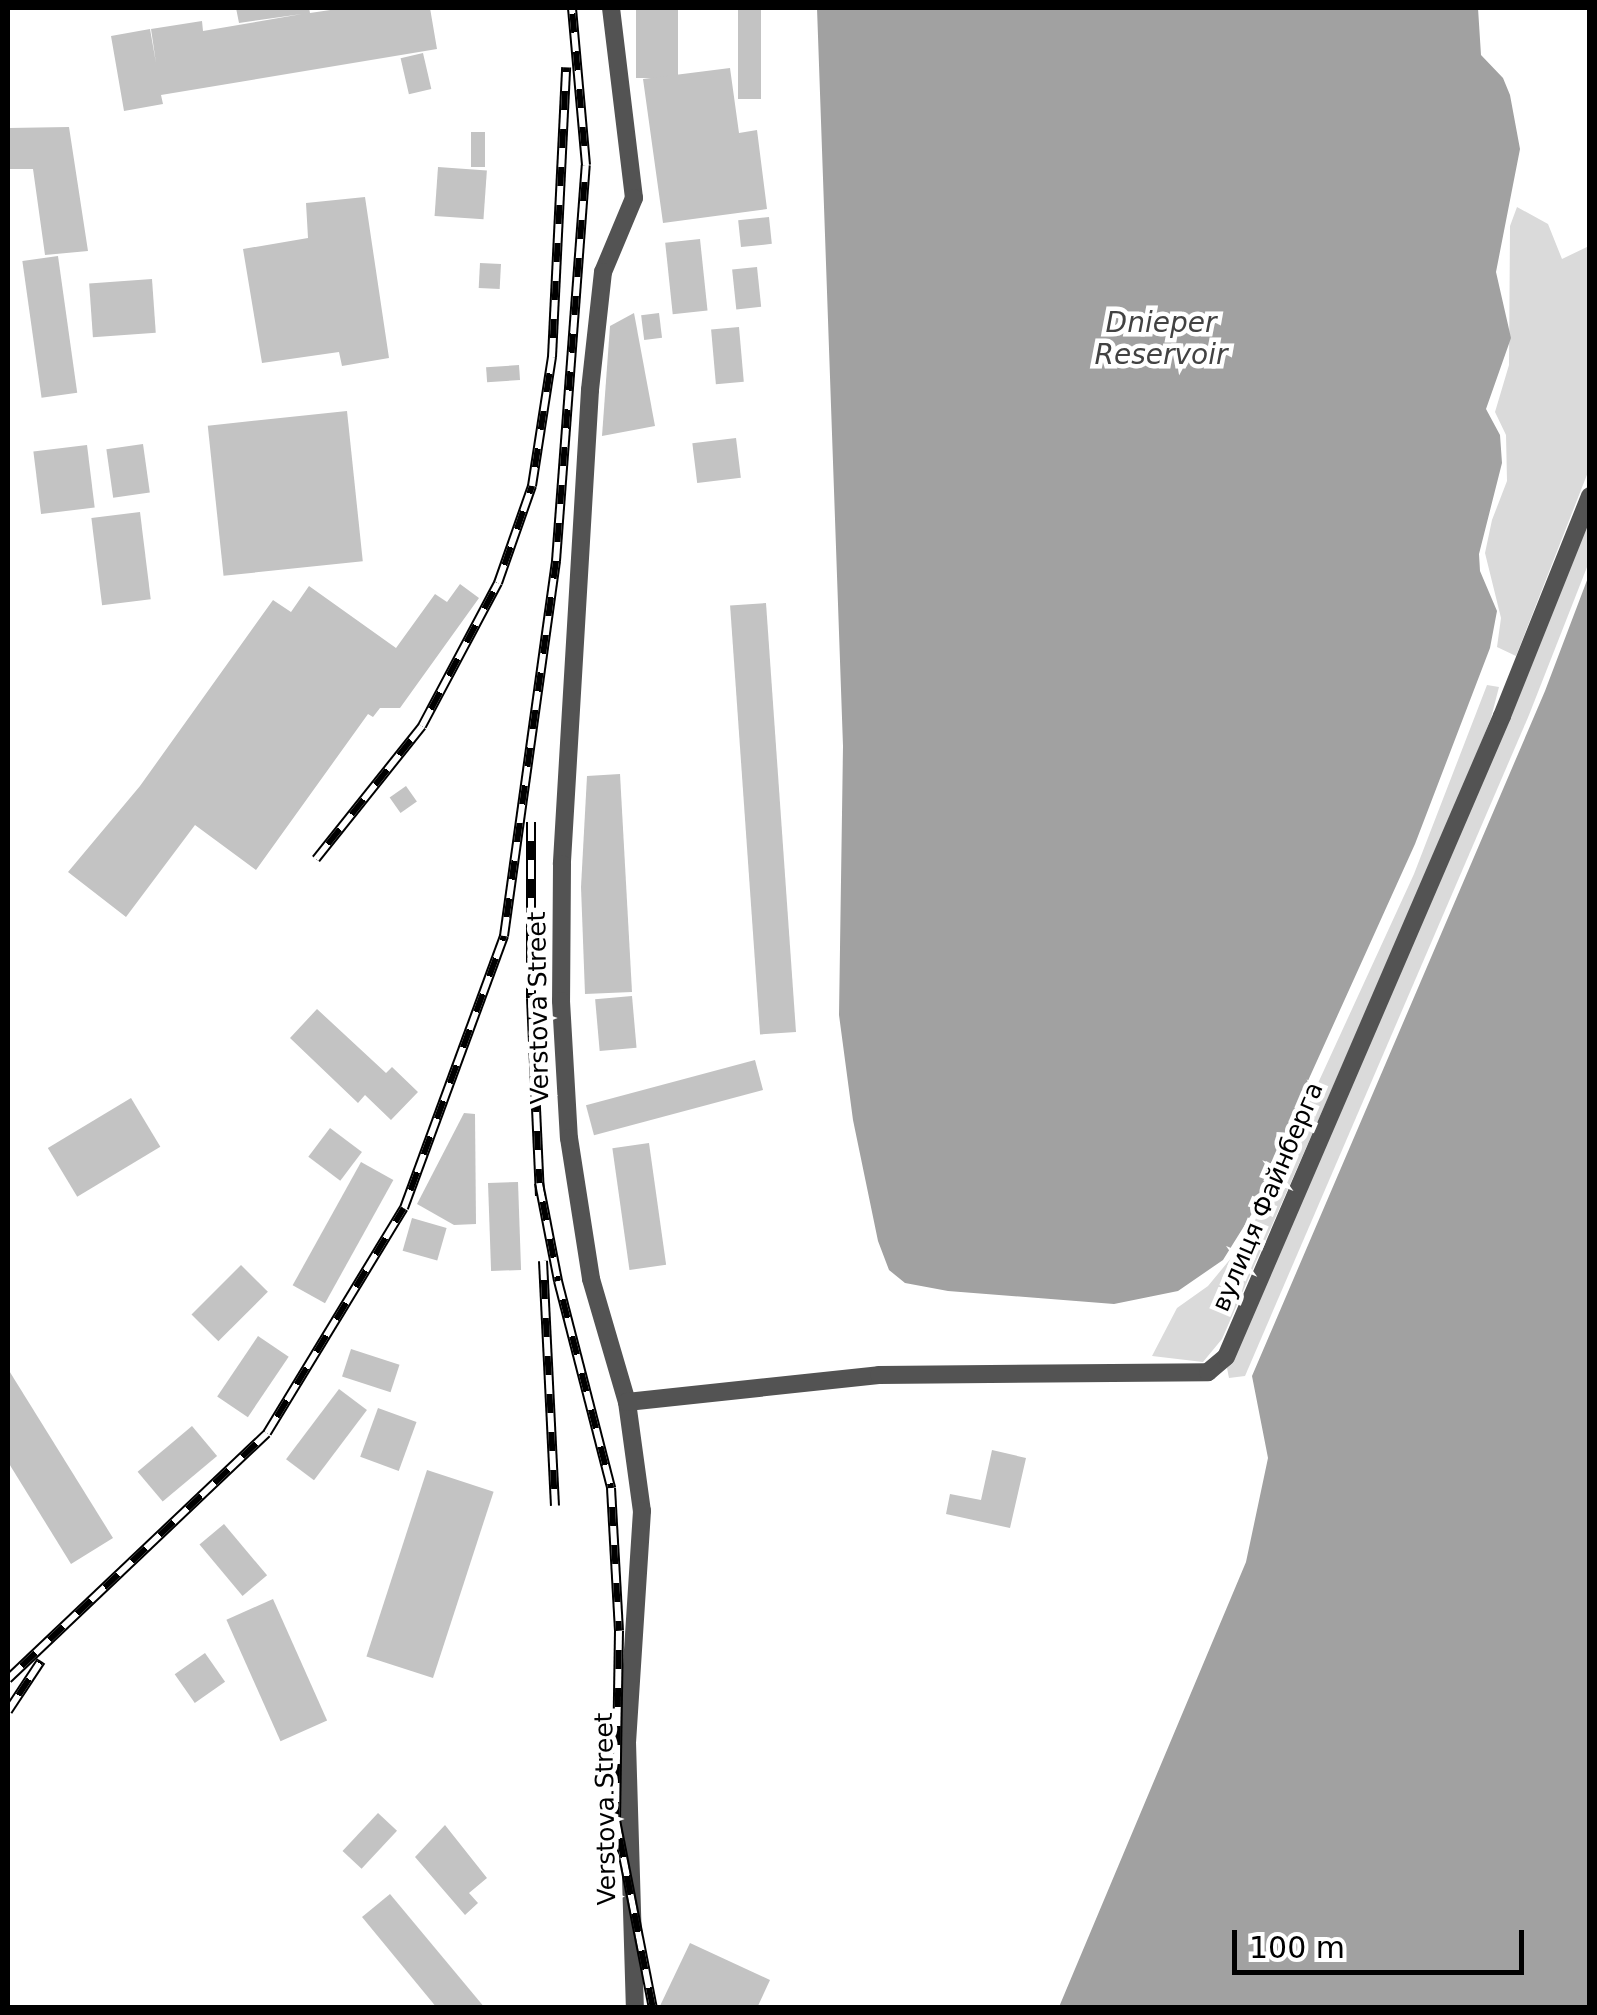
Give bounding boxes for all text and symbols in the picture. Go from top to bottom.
water label: Dnieper Reservoir [1094,306,1228,372]
street label: Verstova Street [522,911,556,1105]
street label: вулиця Файнберга [1206,1078,1330,1316]
street label: Verstova Street [589,1712,623,1906]
scale bar [1237,1910,1530,1972]
text: 100 m [1249,1930,1345,1965]

